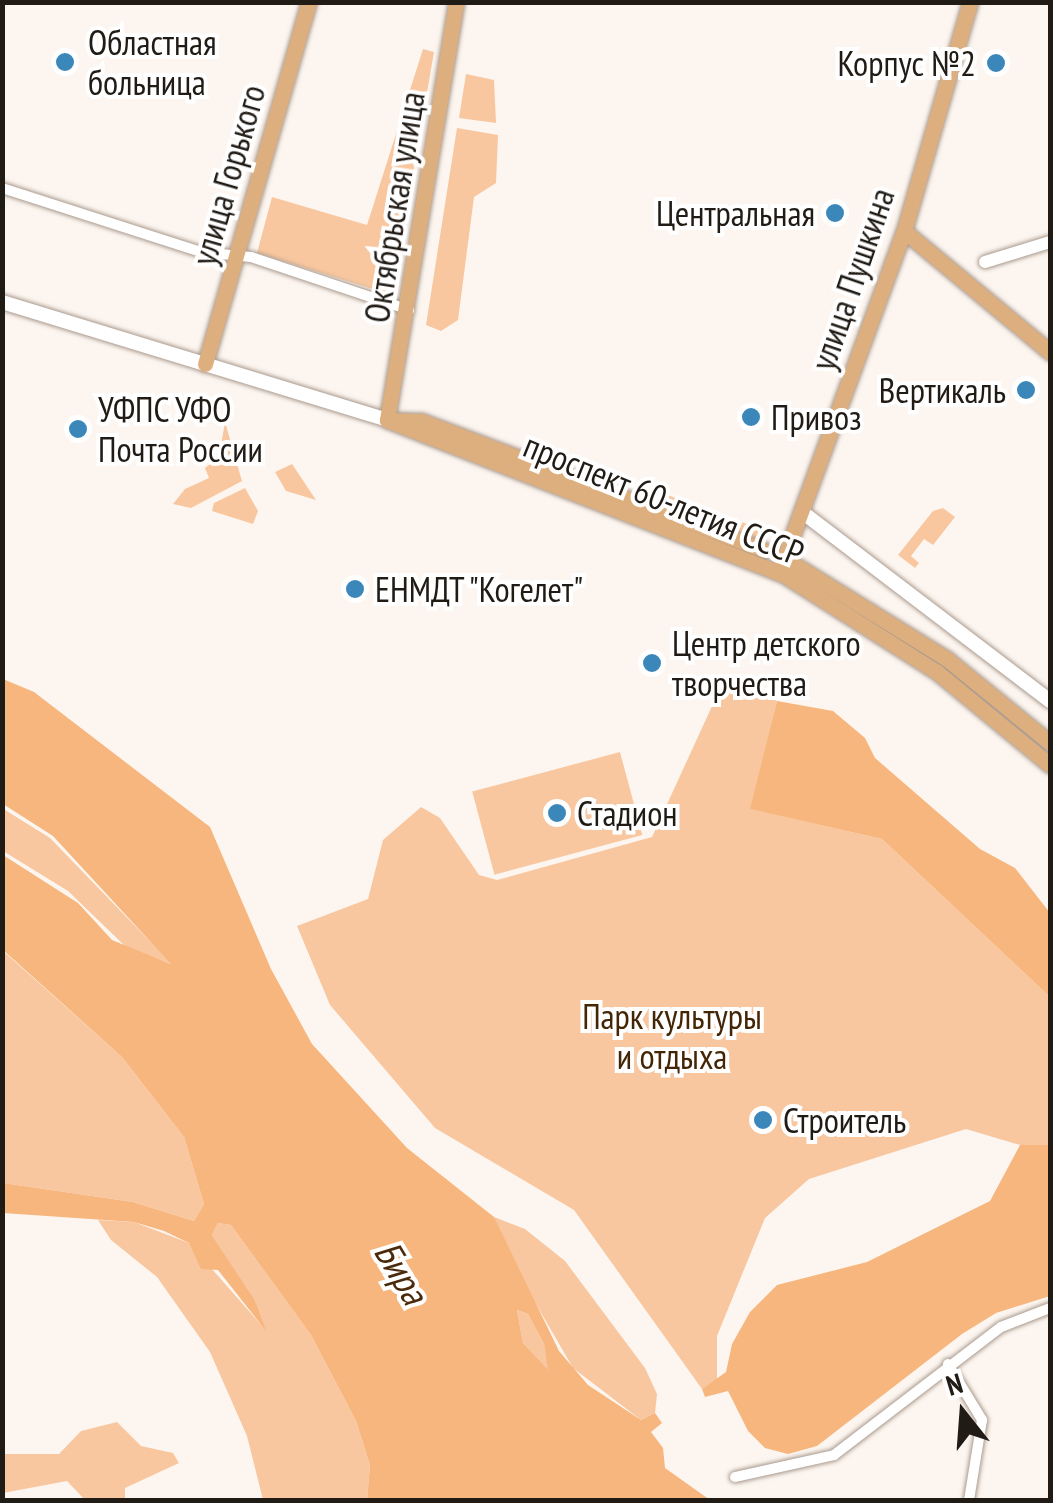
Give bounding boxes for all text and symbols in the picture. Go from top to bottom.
place label: Областная больница [88,21,217,103]
place label: Корпус №2 [838,42,976,84]
marker: Областная больница [52,49,78,75]
marker: Корпус №2 [985,52,1007,74]
street label: улица Горького [182,80,274,270]
street label: Октябрьская улица [355,88,433,326]
street label: улица Пушкина [801,182,903,376]
place label: Центральная [656,192,815,234]
marker: Центральная [824,202,846,224]
place label: Вертикаль [879,369,1006,411]
marker: Вертикаль [1015,379,1037,401]
place label: УФПС УФО Почта России [98,388,263,470]
place label: Привоз [771,396,862,438]
marker: Привоз [740,406,762,428]
marker: УФПС УФО Почта России [67,418,89,440]
street label: проспект 60-летия СССР [518,424,810,574]
place label: ЕНМДТ "Когелет" [375,568,586,610]
marker: ЕНМДТ "Когелет" [344,578,366,600]
place label: Центр детского творчества [672,622,861,704]
marker: Центр детского творчества [641,652,663,674]
place label: Стадион [577,792,677,834]
marker: Стадион [546,802,568,824]
park label: Парк культуры и отдыха [582,995,762,1077]
place label: Строитель [783,1099,906,1141]
marker: Строитель [752,1109,774,1131]
water label: Бира [366,1232,438,1312]
north arrow [913,1363,1013,1463]
text: N [941,1364,967,1404]

